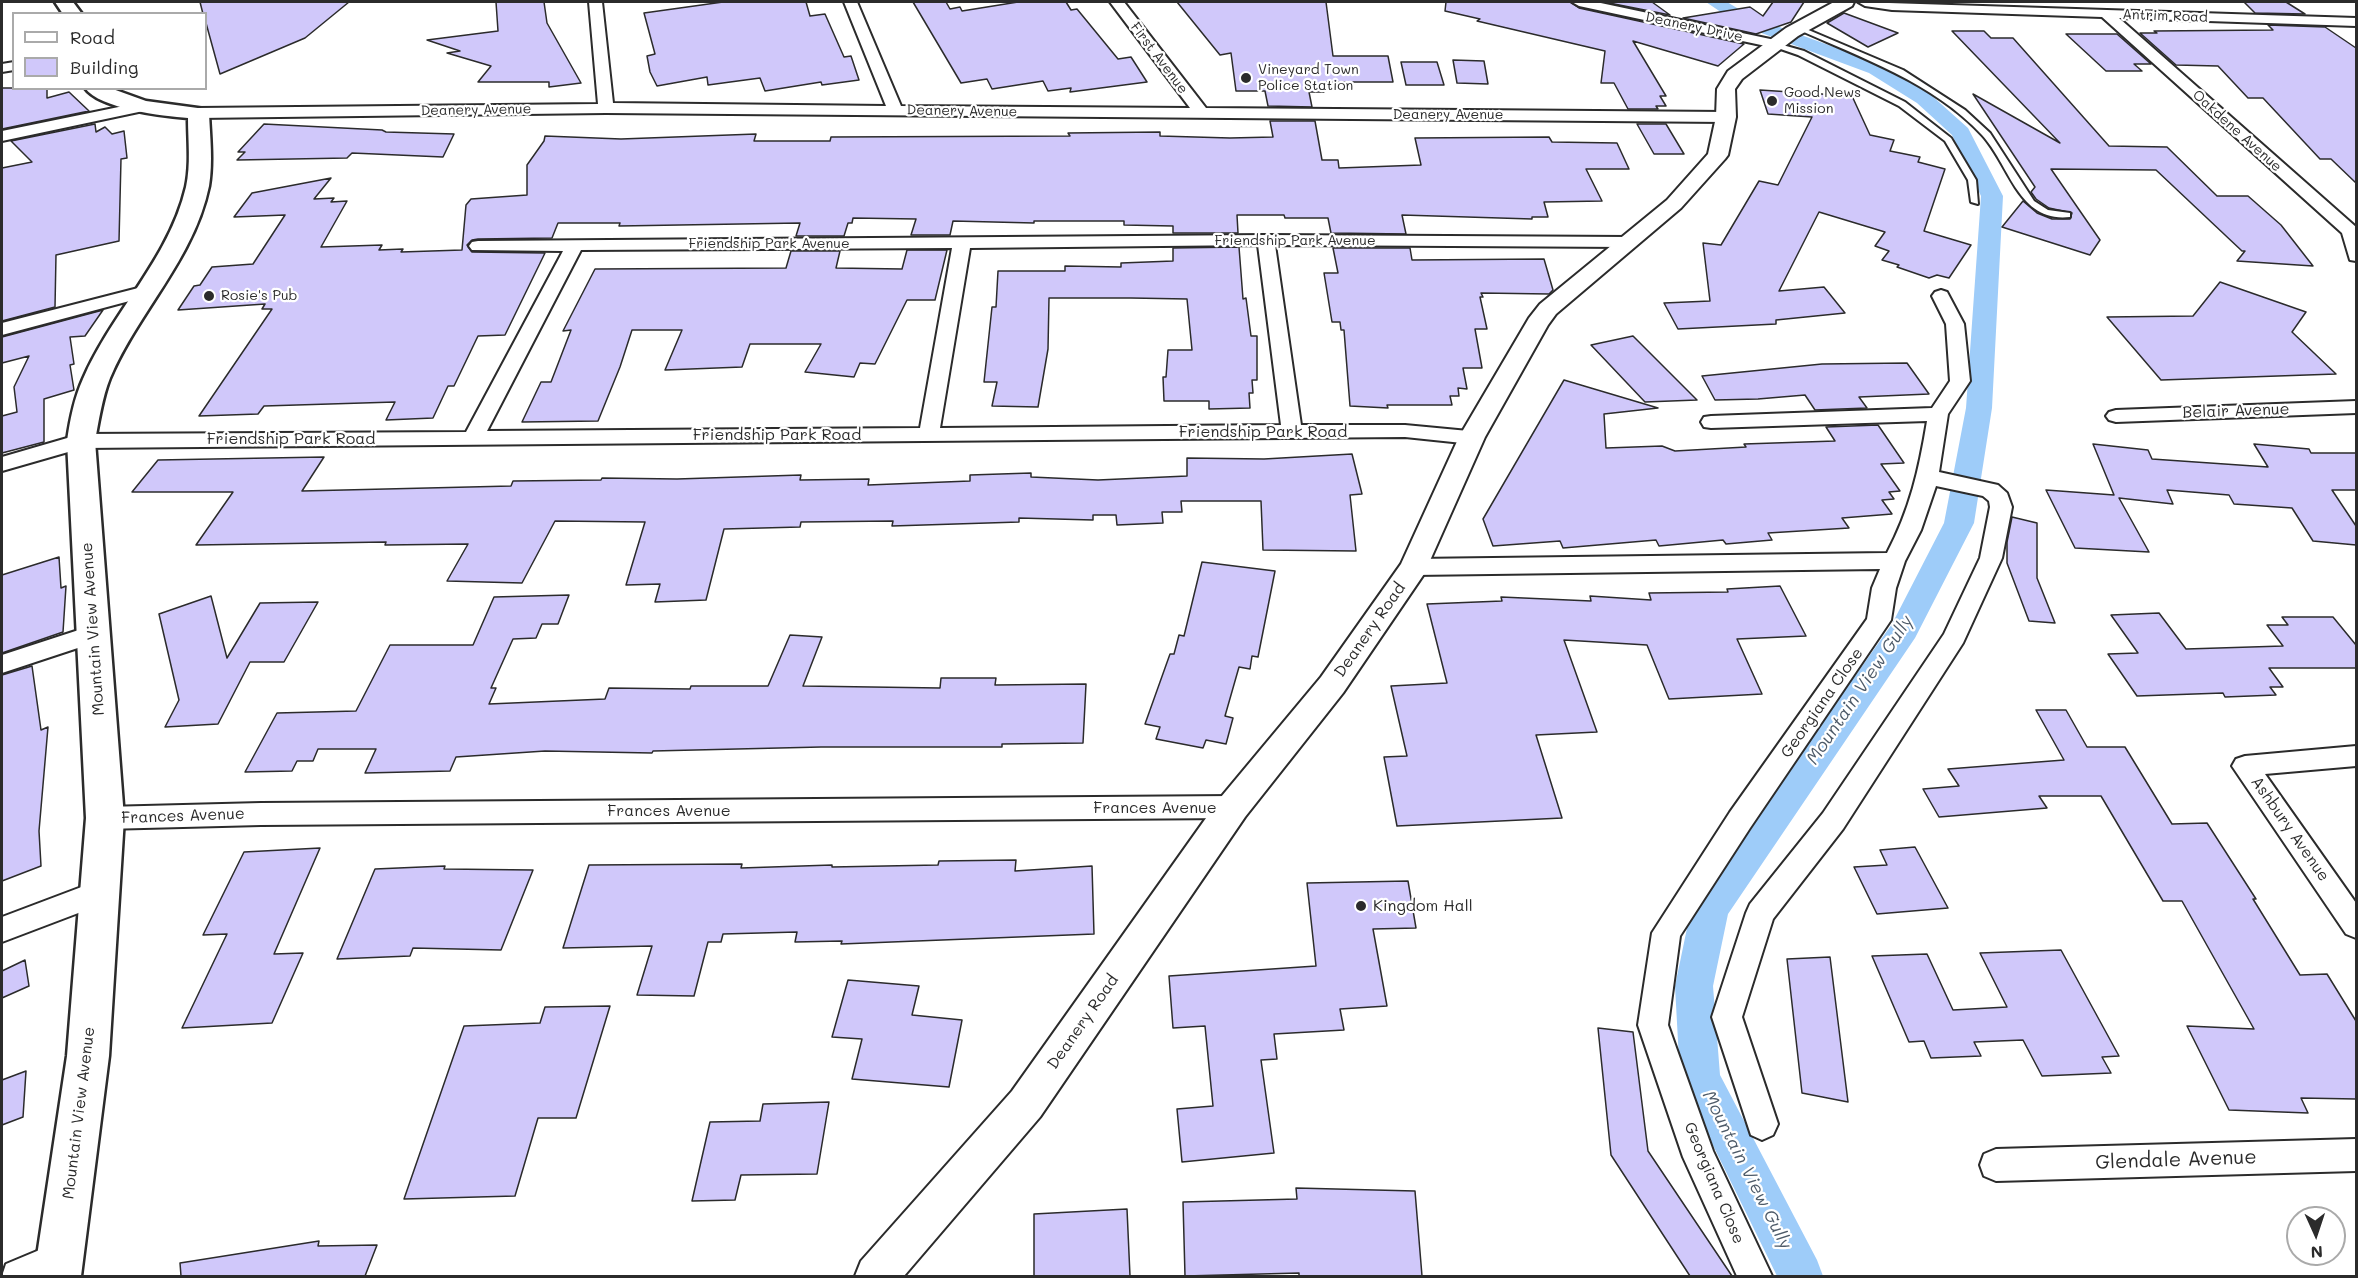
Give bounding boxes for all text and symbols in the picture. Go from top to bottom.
street label: Antrim Road [2122,6,2208,26]
street label: Deanery Drive [1644,8,1744,46]
legend [12,12,207,90]
street label: First Avenue [1127,19,1191,97]
text: Road [70,25,115,49]
text: Building [70,55,138,79]
place label: Vineyard Town Police Station [1258,62,1359,94]
marker: Vineyard Town Police Station [1239,71,1253,85]
place label: Good News Mission [1784,85,1861,118]
street label: Oakdene Avenue [2189,87,2285,175]
marker: Good News Mission [1765,94,1779,108]
street label: Deanery Avenue [421,101,531,119]
street label: Deanery Avenue [907,102,1017,120]
street label: Deanery Avenue [1393,107,1503,123]
street label: Friendship Park Avenue [1214,233,1376,249]
street label: Friendship Park Avenue [688,236,850,252]
place label: Rosie's Pub [221,288,298,304]
marker: Rosie's Pub [202,289,216,303]
street label: Belair Avenue [2182,400,2290,422]
street label: Friendship Park Road [1179,422,1347,442]
street label: Friendship Park Road [693,425,861,445]
street label: Friendship Park Road [207,429,375,449]
street label: Mountain View Avenue [77,542,109,716]
street label: Deanery Road [1330,579,1410,681]
water label: Mountain View Gully [1802,611,1918,769]
street label: Georgiana Close [1777,644,1867,762]
street label: Ashbury Avenue [2247,773,2333,885]
street label: Frances Avenue [1093,798,1217,818]
street label: Frances Avenue [607,801,731,821]
street label: Frances Avenue [121,804,245,828]
place label: Kingdom Hall [1373,896,1473,916]
marker: Kingdom Hall [1354,899,1368,913]
street label: Deanery Road [1043,971,1123,1073]
street label: Mountain View Avenue [59,1026,99,1200]
water label: Mountain View Gully [1698,1087,1796,1253]
street label: Georgiana Close [1680,1119,1748,1247]
street label: Glendale Avenue [2095,1145,2257,1175]
north arrow [2286,1206,2346,1266]
text: N [2310,1242,2323,1263]

